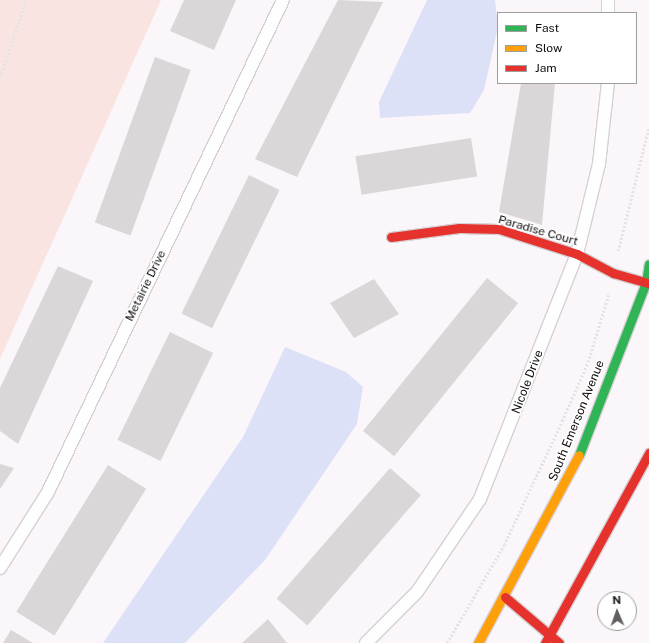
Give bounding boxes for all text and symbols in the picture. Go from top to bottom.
legend [497,12,637,84]
text: Fast [535,21,559,35]
text: Slow [535,41,562,55]
text: Jam [535,61,557,75]
street label: Paradise Court [496,213,580,249]
street label: Metairie Drive [123,248,169,324]
street label: Nicole Drive [509,348,547,416]
street label: South Emerson Avenue [546,358,608,484]
north arrow [597,591,637,631]
text: N [612,594,621,606]

